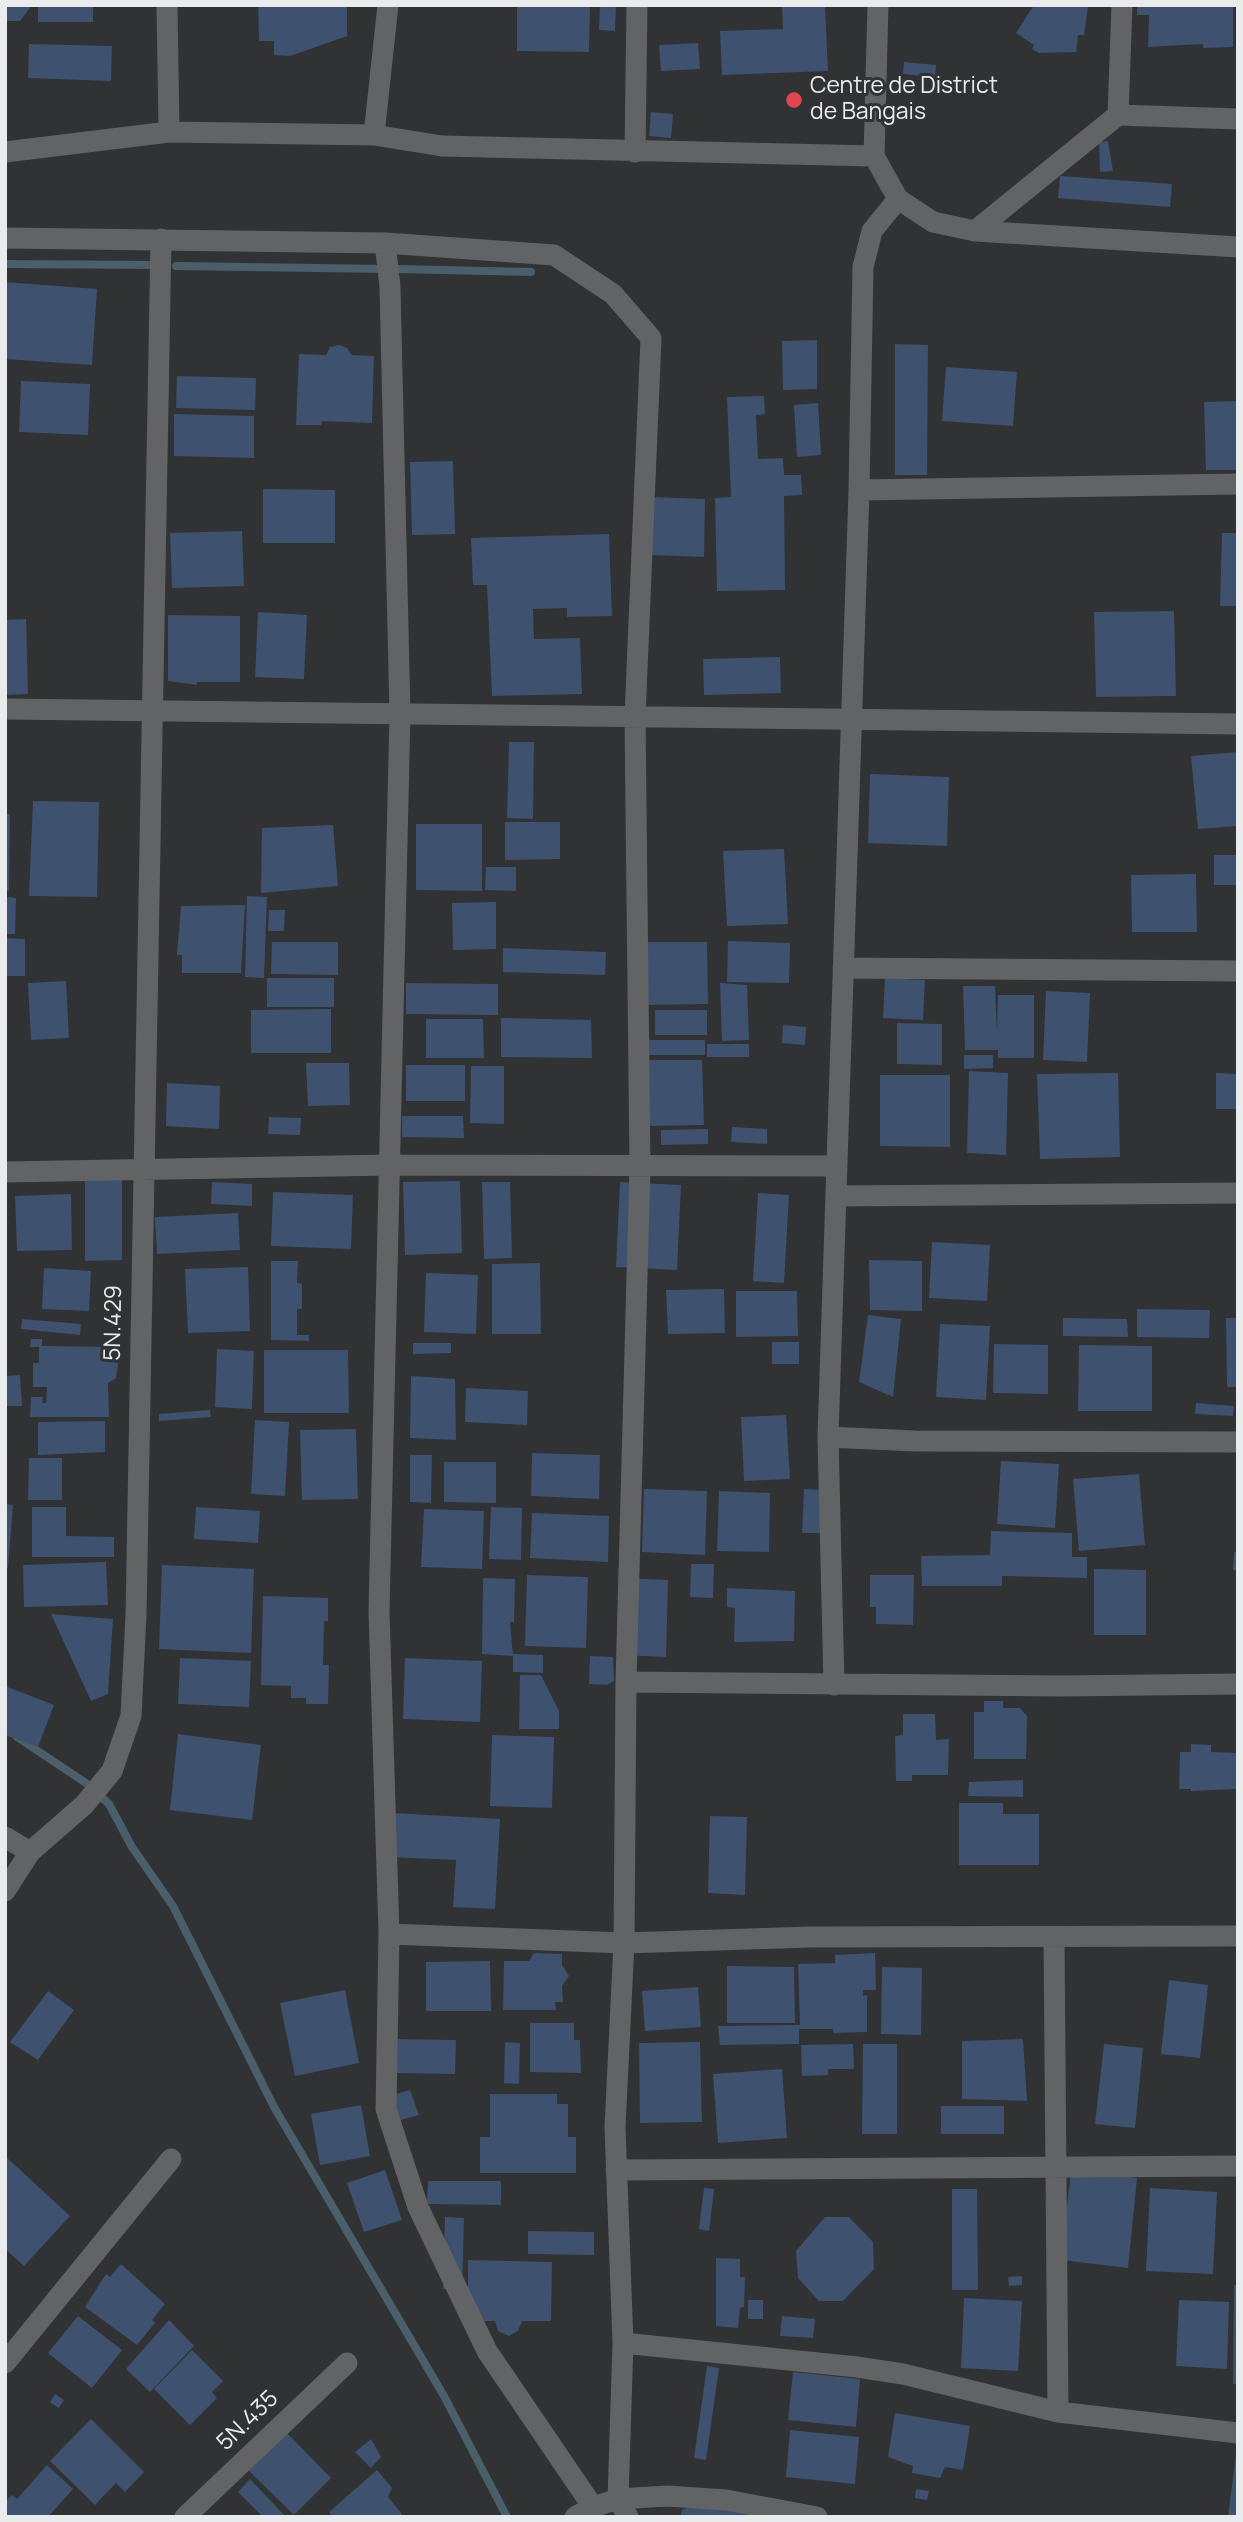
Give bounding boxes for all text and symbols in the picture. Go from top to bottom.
place label: Centre de District de Bangais [810,73,998,127]
marker: Centre de District de Bangais [784,90,804,110]
street label: 5N.429 [100,1285,128,1361]
street label: 5N.435 [212,2385,284,2457]

